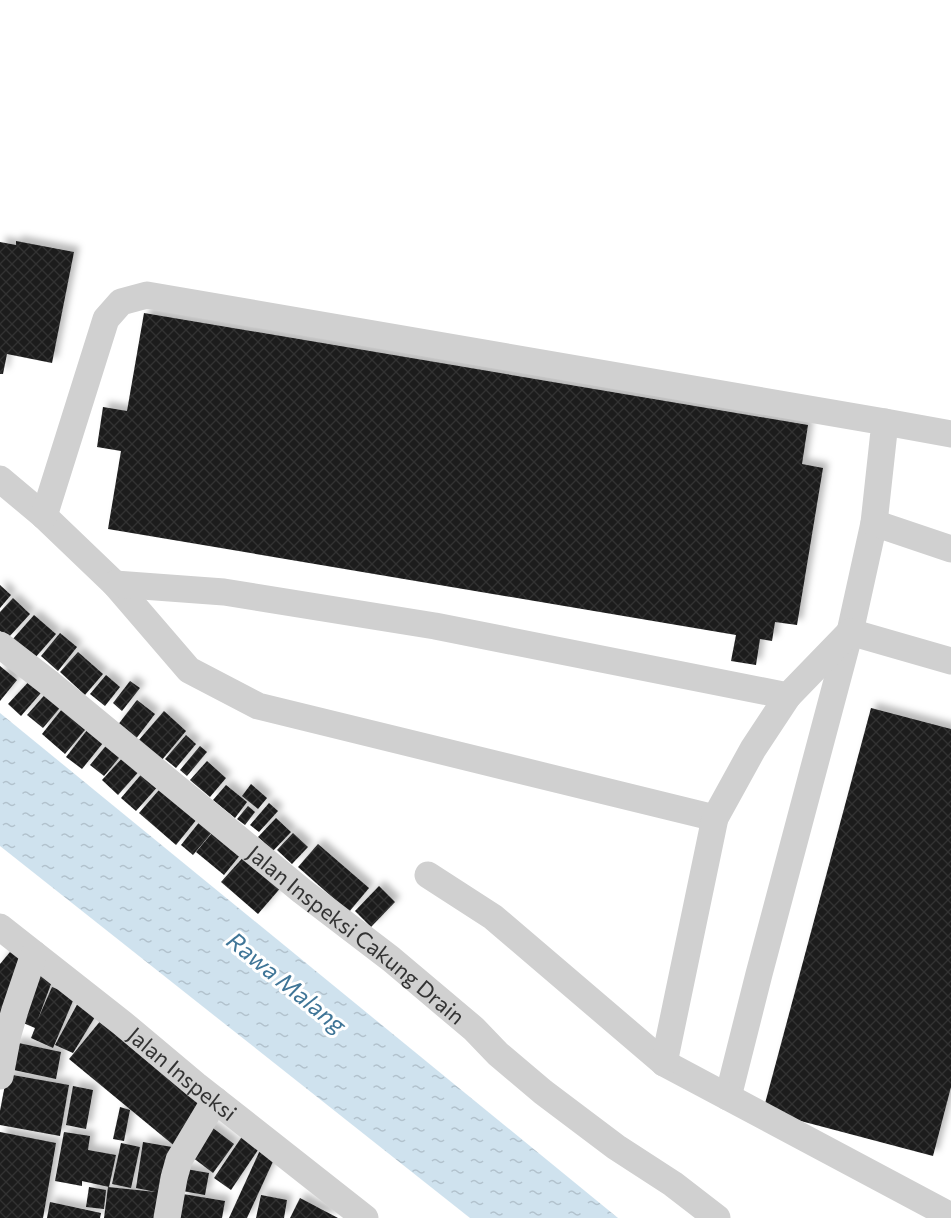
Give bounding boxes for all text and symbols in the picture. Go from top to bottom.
street label: Jalan Inspeksi Cakung Drain [242,839,471,1029]
water label: Rawa Malang [222,925,353,1039]
street label: Jalan Inspeksi [123,1021,243,1126]

